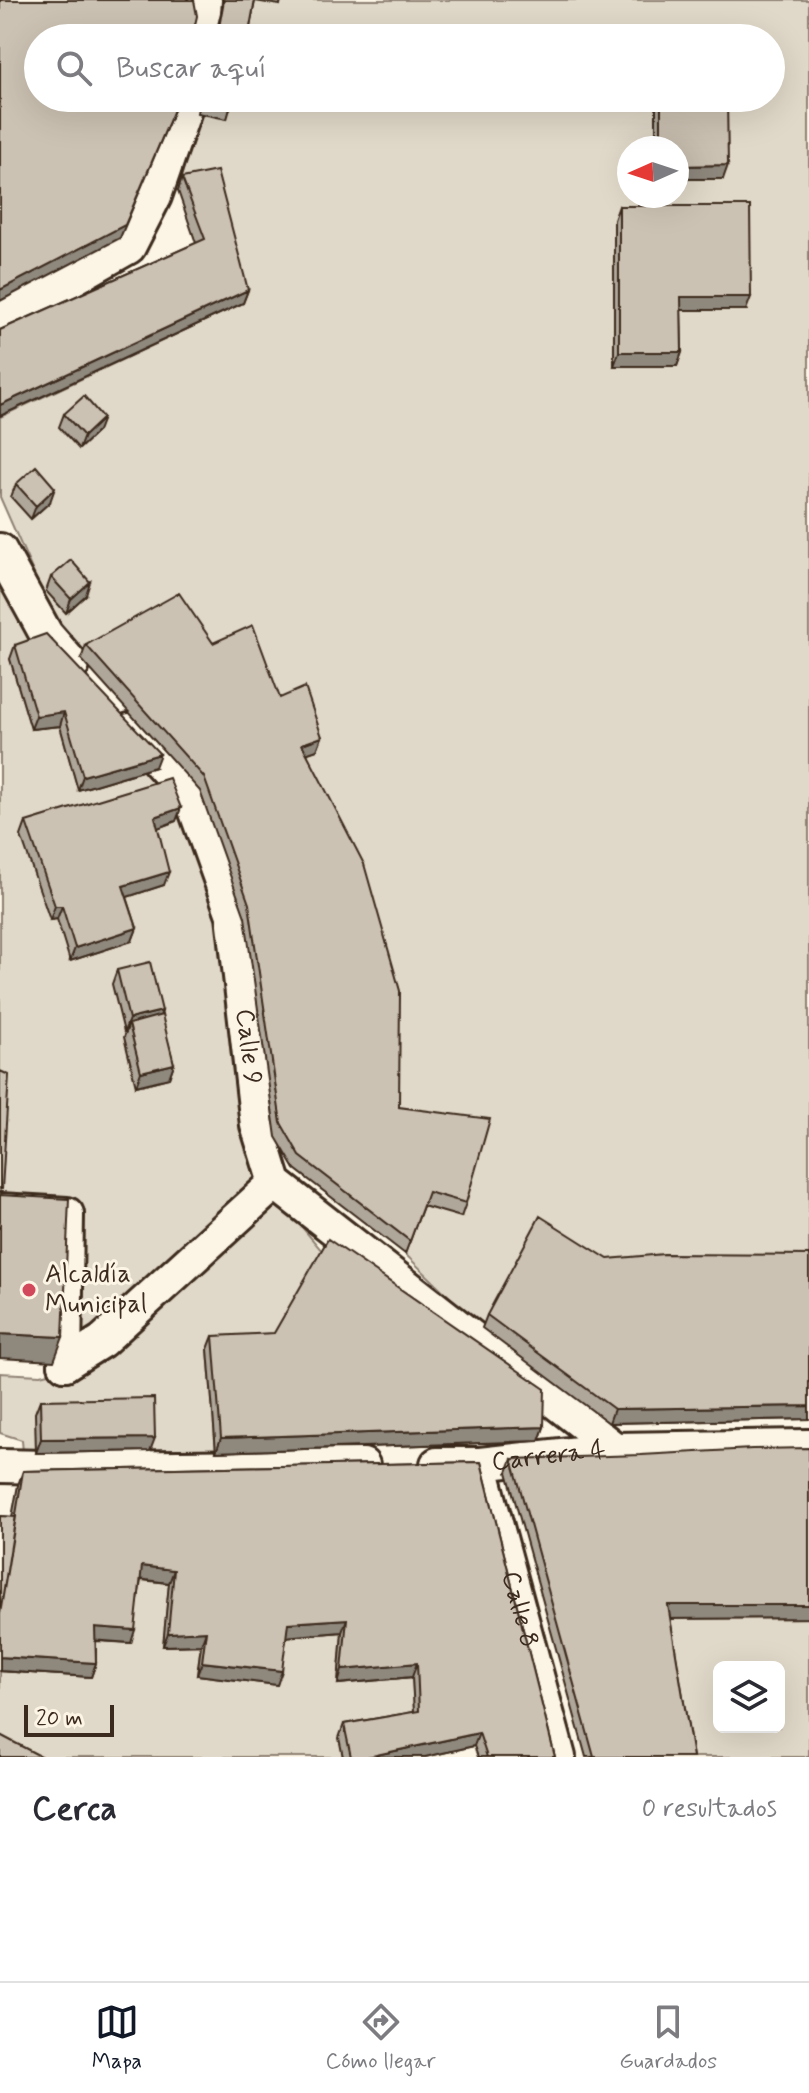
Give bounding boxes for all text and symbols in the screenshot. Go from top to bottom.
search box [24,24,785,112]
icon: search [52,46,96,90]
text: Buscar aquí [116,49,267,88]
north arrow [617,136,689,208]
street label: Calle 9 [227,1007,269,1086]
place label: Alcaldía Municipal [45,1258,147,1322]
marker: Alcaldía Municipal [20,1281,38,1299]
street label: Carrera 4 [490,1433,607,1480]
street label: Calle 8 [493,1568,546,1651]
map controls [713,1661,785,1733]
button: layers [713,1661,785,1733]
scale bar [24,1701,114,1737]
text: 20 m [36,1705,83,1733]
text: Cerca [32,1787,117,1832]
text: 0 resultados [642,1792,777,1826]
tab: Mapa [92,2000,142,2076]
tab: Cómo llegar [326,2000,436,2076]
tab: Guardados [619,2000,717,2076]

